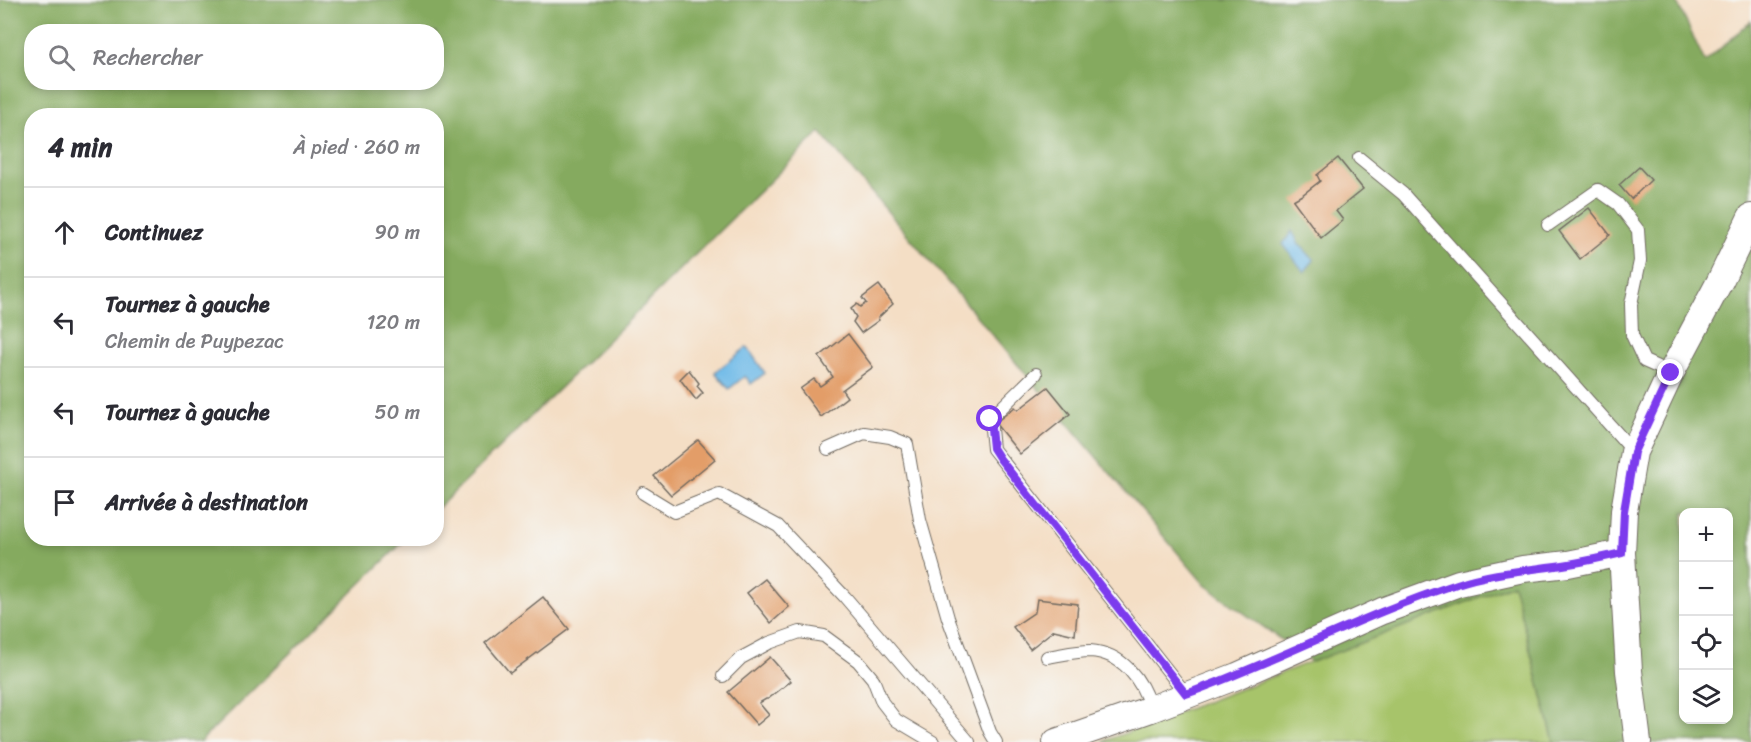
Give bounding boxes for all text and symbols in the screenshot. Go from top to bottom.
search box [24,24,444,90]
text: Rechercher [93,38,203,77]
icon: search [45,41,78,74]
text: 4 min [48,124,112,170]
text: À pied · 260 m [293,130,420,165]
text: Continuez [105,213,203,252]
text: 90 m [375,215,420,250]
icon: ahead [48,216,81,249]
text: Tournez à gauche [105,285,270,324]
text: 120 m [367,305,420,340]
icon: left [48,306,81,339]
text: Chemin de Puypezac [105,324,284,359]
route end [1657,359,1683,385]
text: Tournez à gauche [105,393,270,432]
text: 50 m [375,395,420,430]
icon: left [48,396,81,429]
route start [976,405,1002,431]
text: Arrivée à destination [105,483,308,522]
icon: arrive [48,486,81,519]
map controls [1679,508,1733,724]
button: + [1679,508,1733,562]
button: − [1679,562,1733,616]
button: locate [1679,616,1733,670]
button: layers [1679,670,1733,724]

